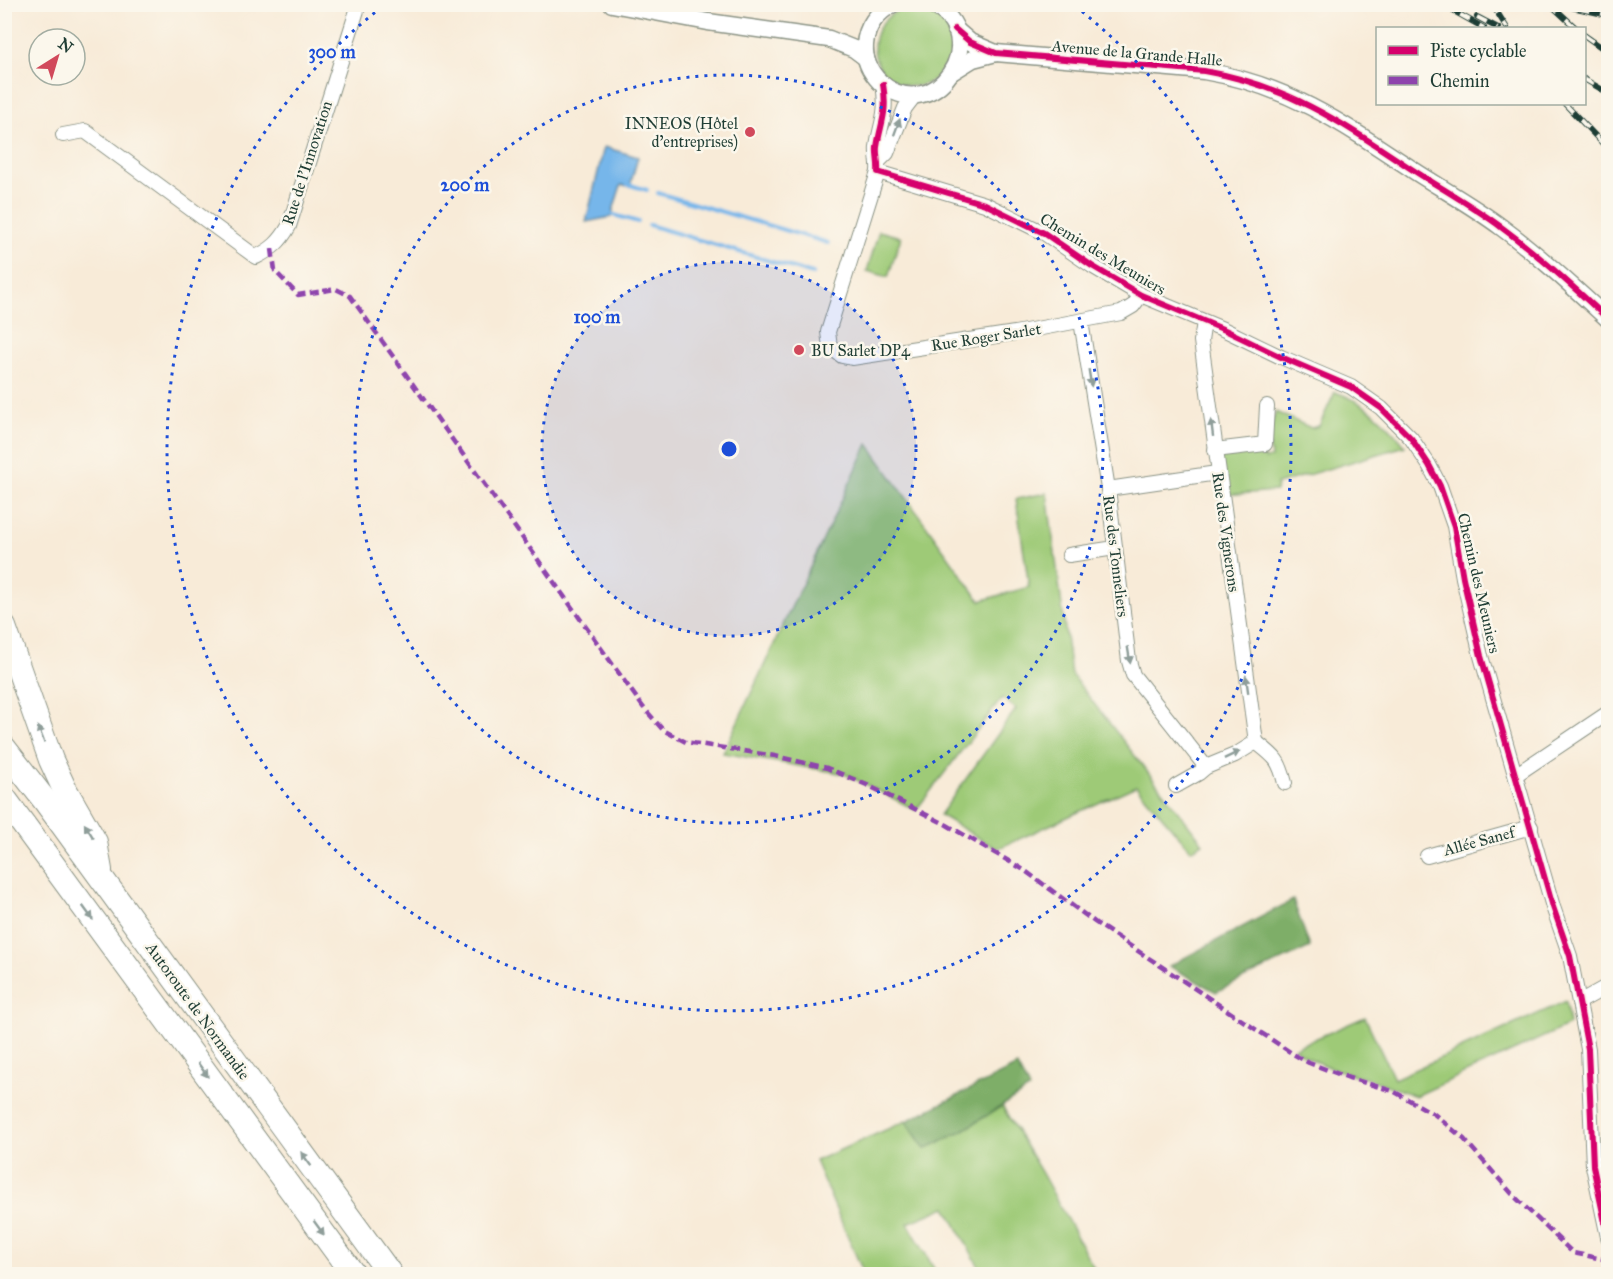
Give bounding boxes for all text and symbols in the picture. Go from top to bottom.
north arrow [27,27,87,87]
legend [1376,27,1586,105]
text: N [55,34,77,57]
street label: Avenue de la Grande Halle [1050,36,1223,70]
text: Piste cyclable [1430,40,1527,62]
text: 300 m [308,41,356,64]
text: Chemin [1430,70,1490,92]
street label: Rue de l'Innovation [278,98,336,228]
place label: INNEOS (Hôtel d'entreprises) [625,114,739,152]
one-way arrow [892,118,902,136]
marker: INNEOS (Hôtel d'entreprises) [743,125,757,139]
text: 200 m [441,174,490,196]
street label: Chemin des Meuniers [1037,209,1169,299]
text: 100 m [574,306,621,328]
street label: Rue Roger Sarlet [930,319,1043,356]
place label: BU Sarlet DP4 [811,341,911,360]
marker: BU Sarlet DP4 [792,343,806,357]
one-way arrow [1086,369,1095,388]
one-way arrow [1207,419,1217,438]
centre of rings [719,439,739,459]
street label: Rue des Vignerons [1207,471,1244,593]
street label: Rue des Tonneliers [1099,494,1133,618]
street label: Chemin des Meuniers [1454,511,1504,655]
one-way arrow [1124,645,1133,664]
one-way arrow [1242,674,1251,693]
one-way arrow [36,725,46,743]
one-way arrow [1223,751,1240,760]
street label: Allée Sanef [1440,822,1519,860]
one-way arrow [83,823,94,839]
one-way arrow [82,905,94,921]
street label: Autoroute de Normandie [141,938,254,1084]
one-way arrow [197,1063,209,1078]
one-way arrow [300,1152,312,1168]
one-way arrow [313,1219,325,1235]

